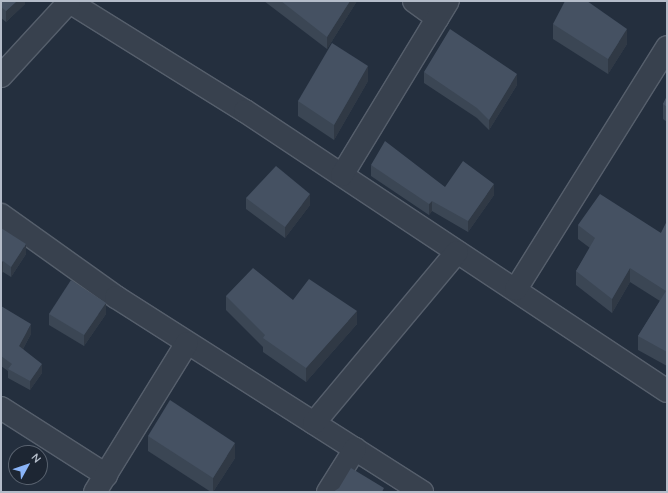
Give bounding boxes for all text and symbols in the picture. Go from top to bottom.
north arrow [8,445,48,485]
text: N [28,450,44,466]

